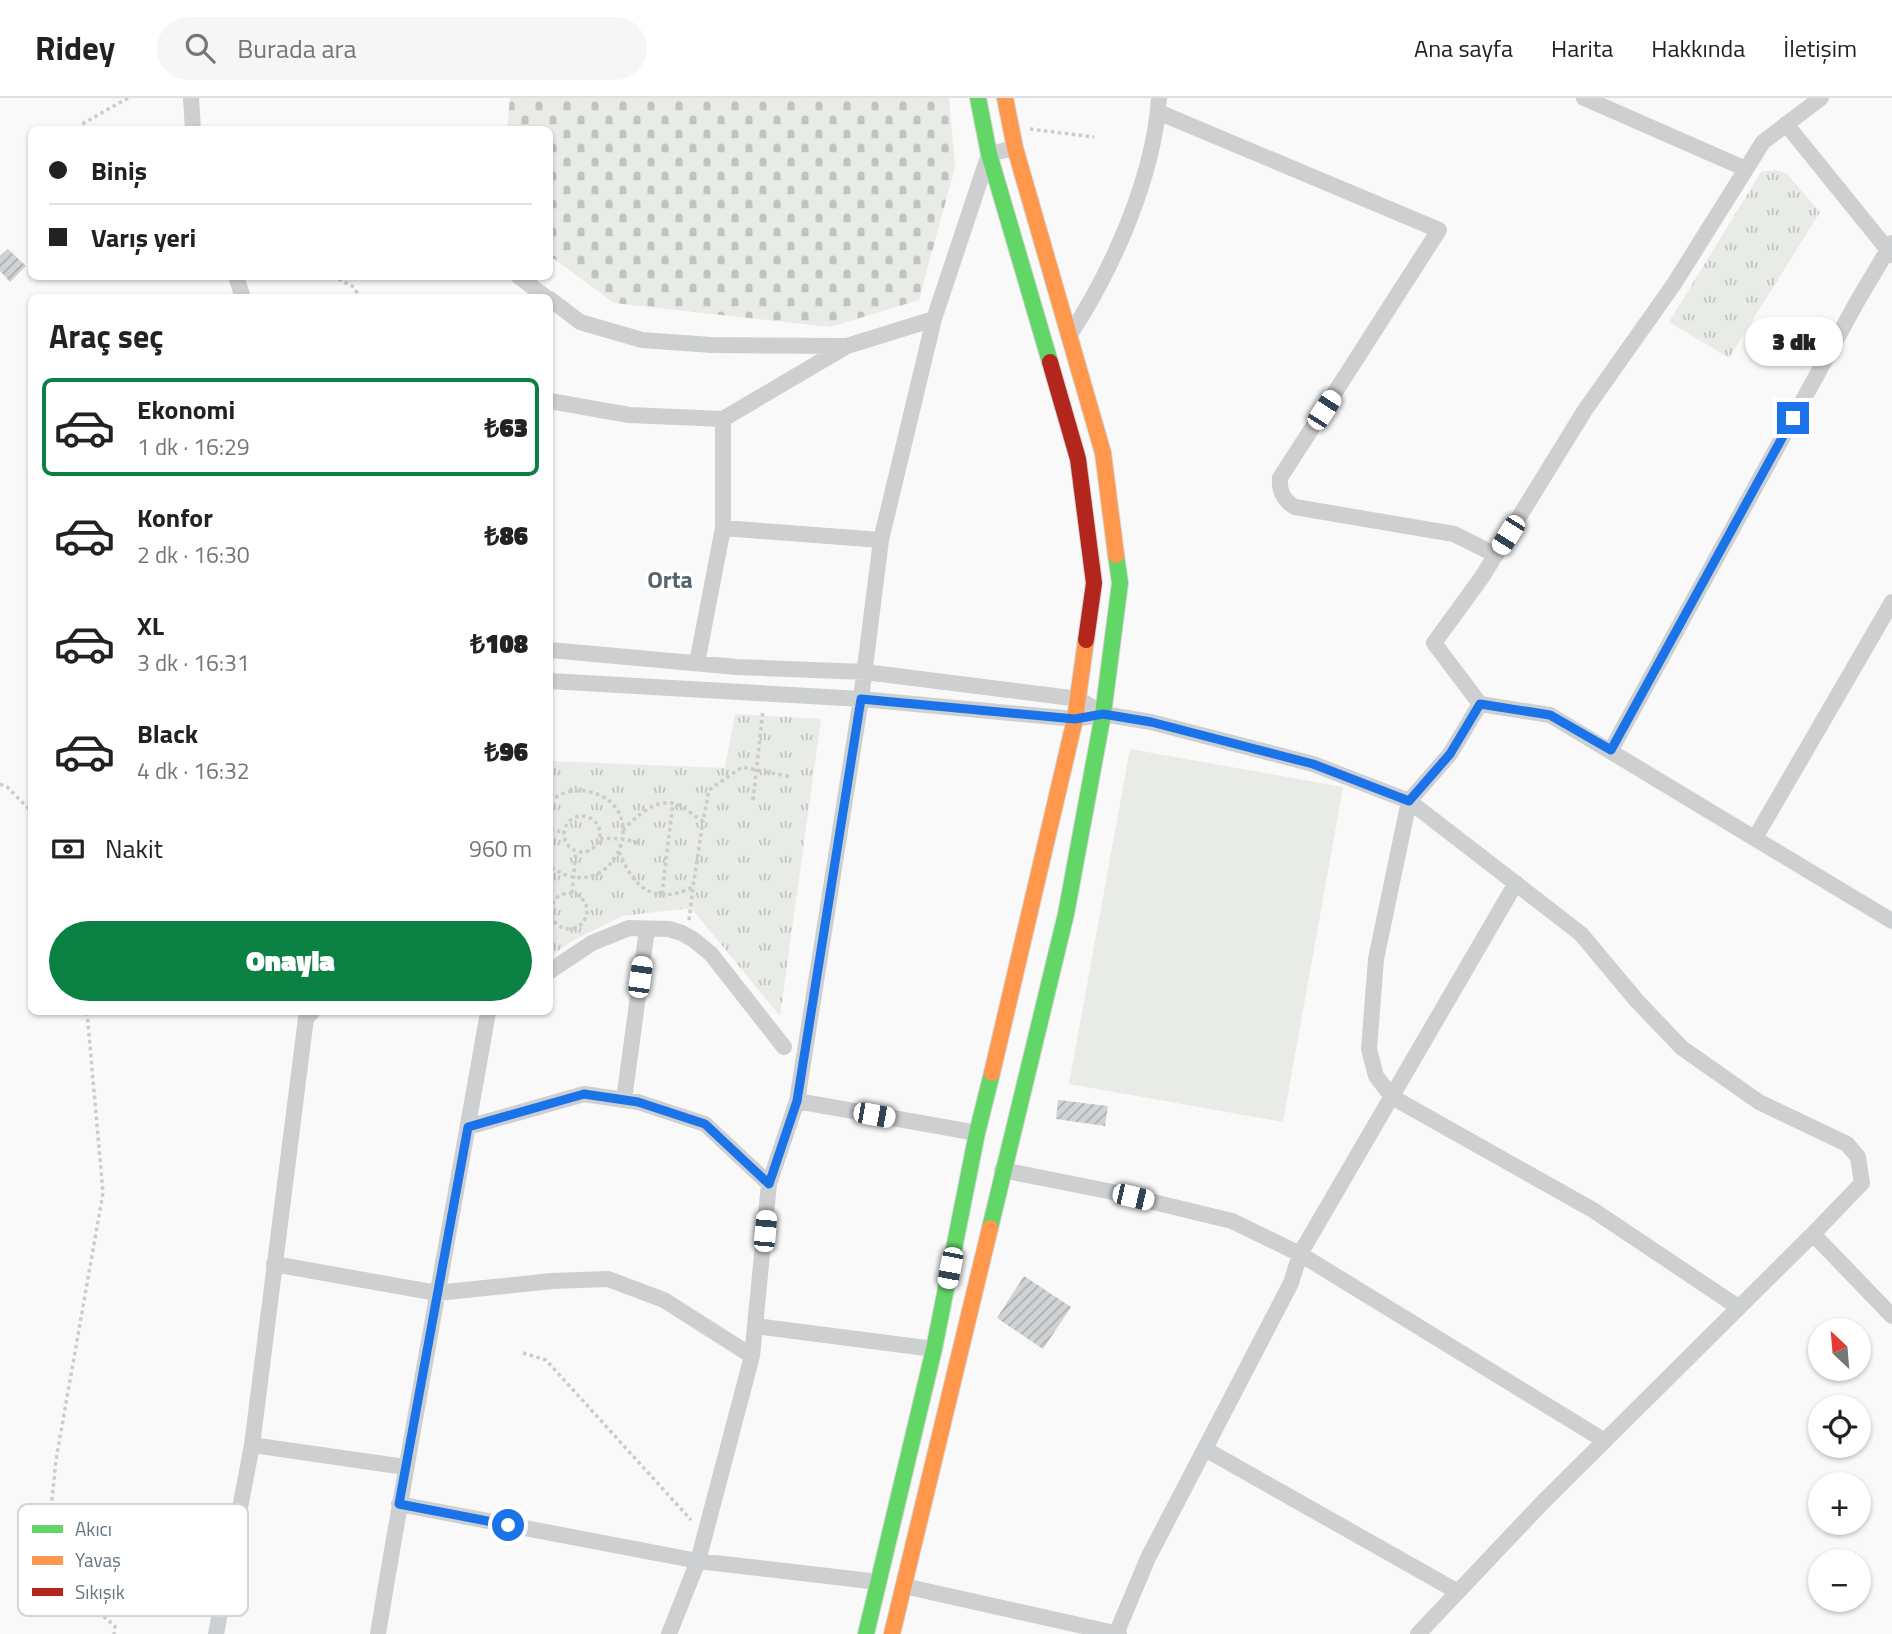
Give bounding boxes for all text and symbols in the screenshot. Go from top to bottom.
search box [157,17,647,80]
text: Ridey [35,23,115,73]
icon: search [181,29,219,67]
text: Burada ara [237,29,357,68]
text: Ana sayfa [1414,30,1513,66]
text: Harita [1551,30,1613,66]
text: Hakkında [1651,30,1745,66]
text: İletişim [1783,30,1857,66]
text: Biniş [91,151,147,190]
text: Varış yeri [91,218,196,257]
text: Araç seç [49,312,164,360]
callout: 3 dk [1744,316,1842,366]
text: 3 dk [1772,324,1816,359]
car [1304,387,1345,433]
text: Ekonomi [137,390,235,429]
icon: car [53,396,116,459]
route end [1777,402,1809,434]
text: ₺63 [485,408,528,447]
text: 1 dk · 16:29 [137,429,250,464]
text: Konfor [137,498,213,537]
icon: car [53,504,116,567]
car [1488,512,1529,558]
text: ₺86 [485,516,528,555]
text: 2 dk · 16:30 [137,537,250,572]
district label: Orta [647,561,693,597]
text: XL [137,606,164,645]
icon: car [53,612,116,675]
text: ₺108 [470,624,528,663]
text: 3 dk · 16:31 [137,645,250,680]
text: Black [137,714,198,753]
icon: car [53,720,116,783]
text: ₺96 [485,732,528,771]
text: 4 dk · 16:32 [137,753,250,788]
text: Nakit [105,829,163,868]
icon: cash [49,830,87,868]
text: 960 m [469,831,532,866]
button: Onayla [49,921,532,1001]
car [627,955,654,999]
car [852,1101,897,1129]
car [1111,1182,1156,1212]
car [753,1209,778,1253]
car [936,1245,965,1291]
north arrow [1808,1318,1871,1381]
map controls [1808,1318,1871,1612]
button: locate [1808,1395,1871,1458]
button: + [1808,1472,1871,1535]
legend [18,1504,248,1616]
route start [492,1509,524,1541]
text: Akıcı [75,1514,112,1543]
text: Yavaş [75,1545,121,1574]
button: − [1808,1549,1871,1612]
text: Sıkışık [75,1577,125,1606]

